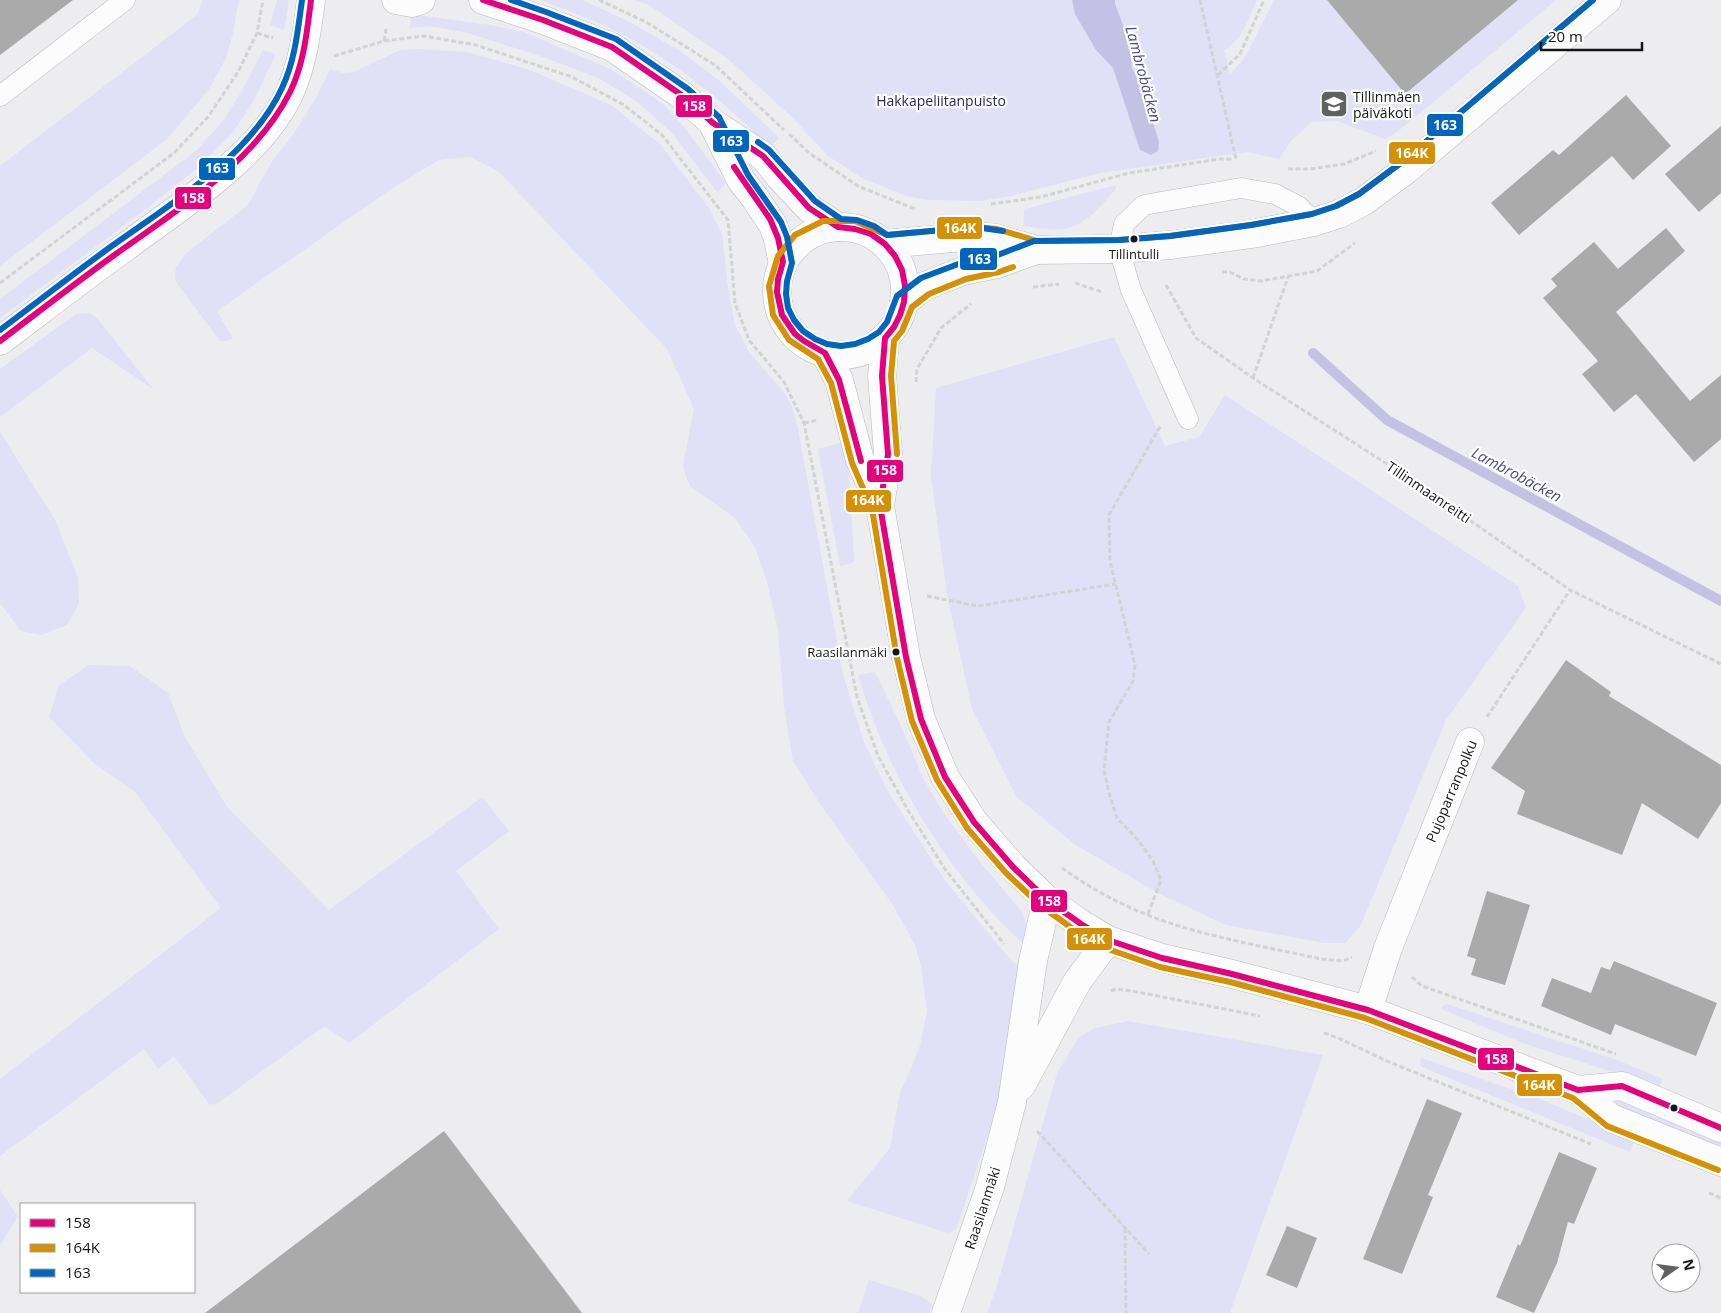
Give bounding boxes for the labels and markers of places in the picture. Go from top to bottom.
place label: Tillinmäen päiväkoti [1353,87,1421,122]
school or university icon: Tillinmäen päiväkoti [1319,89,1349,119]
marker: Tillintulli [1129,234,1139,244]
place label: Tillintulli [1109,245,1159,263]
place label: Raasilanmäki [807,643,887,661]
marker: Raasilanmäki [891,647,901,657]
unlabelled marker [1669,1103,1679,1113]

